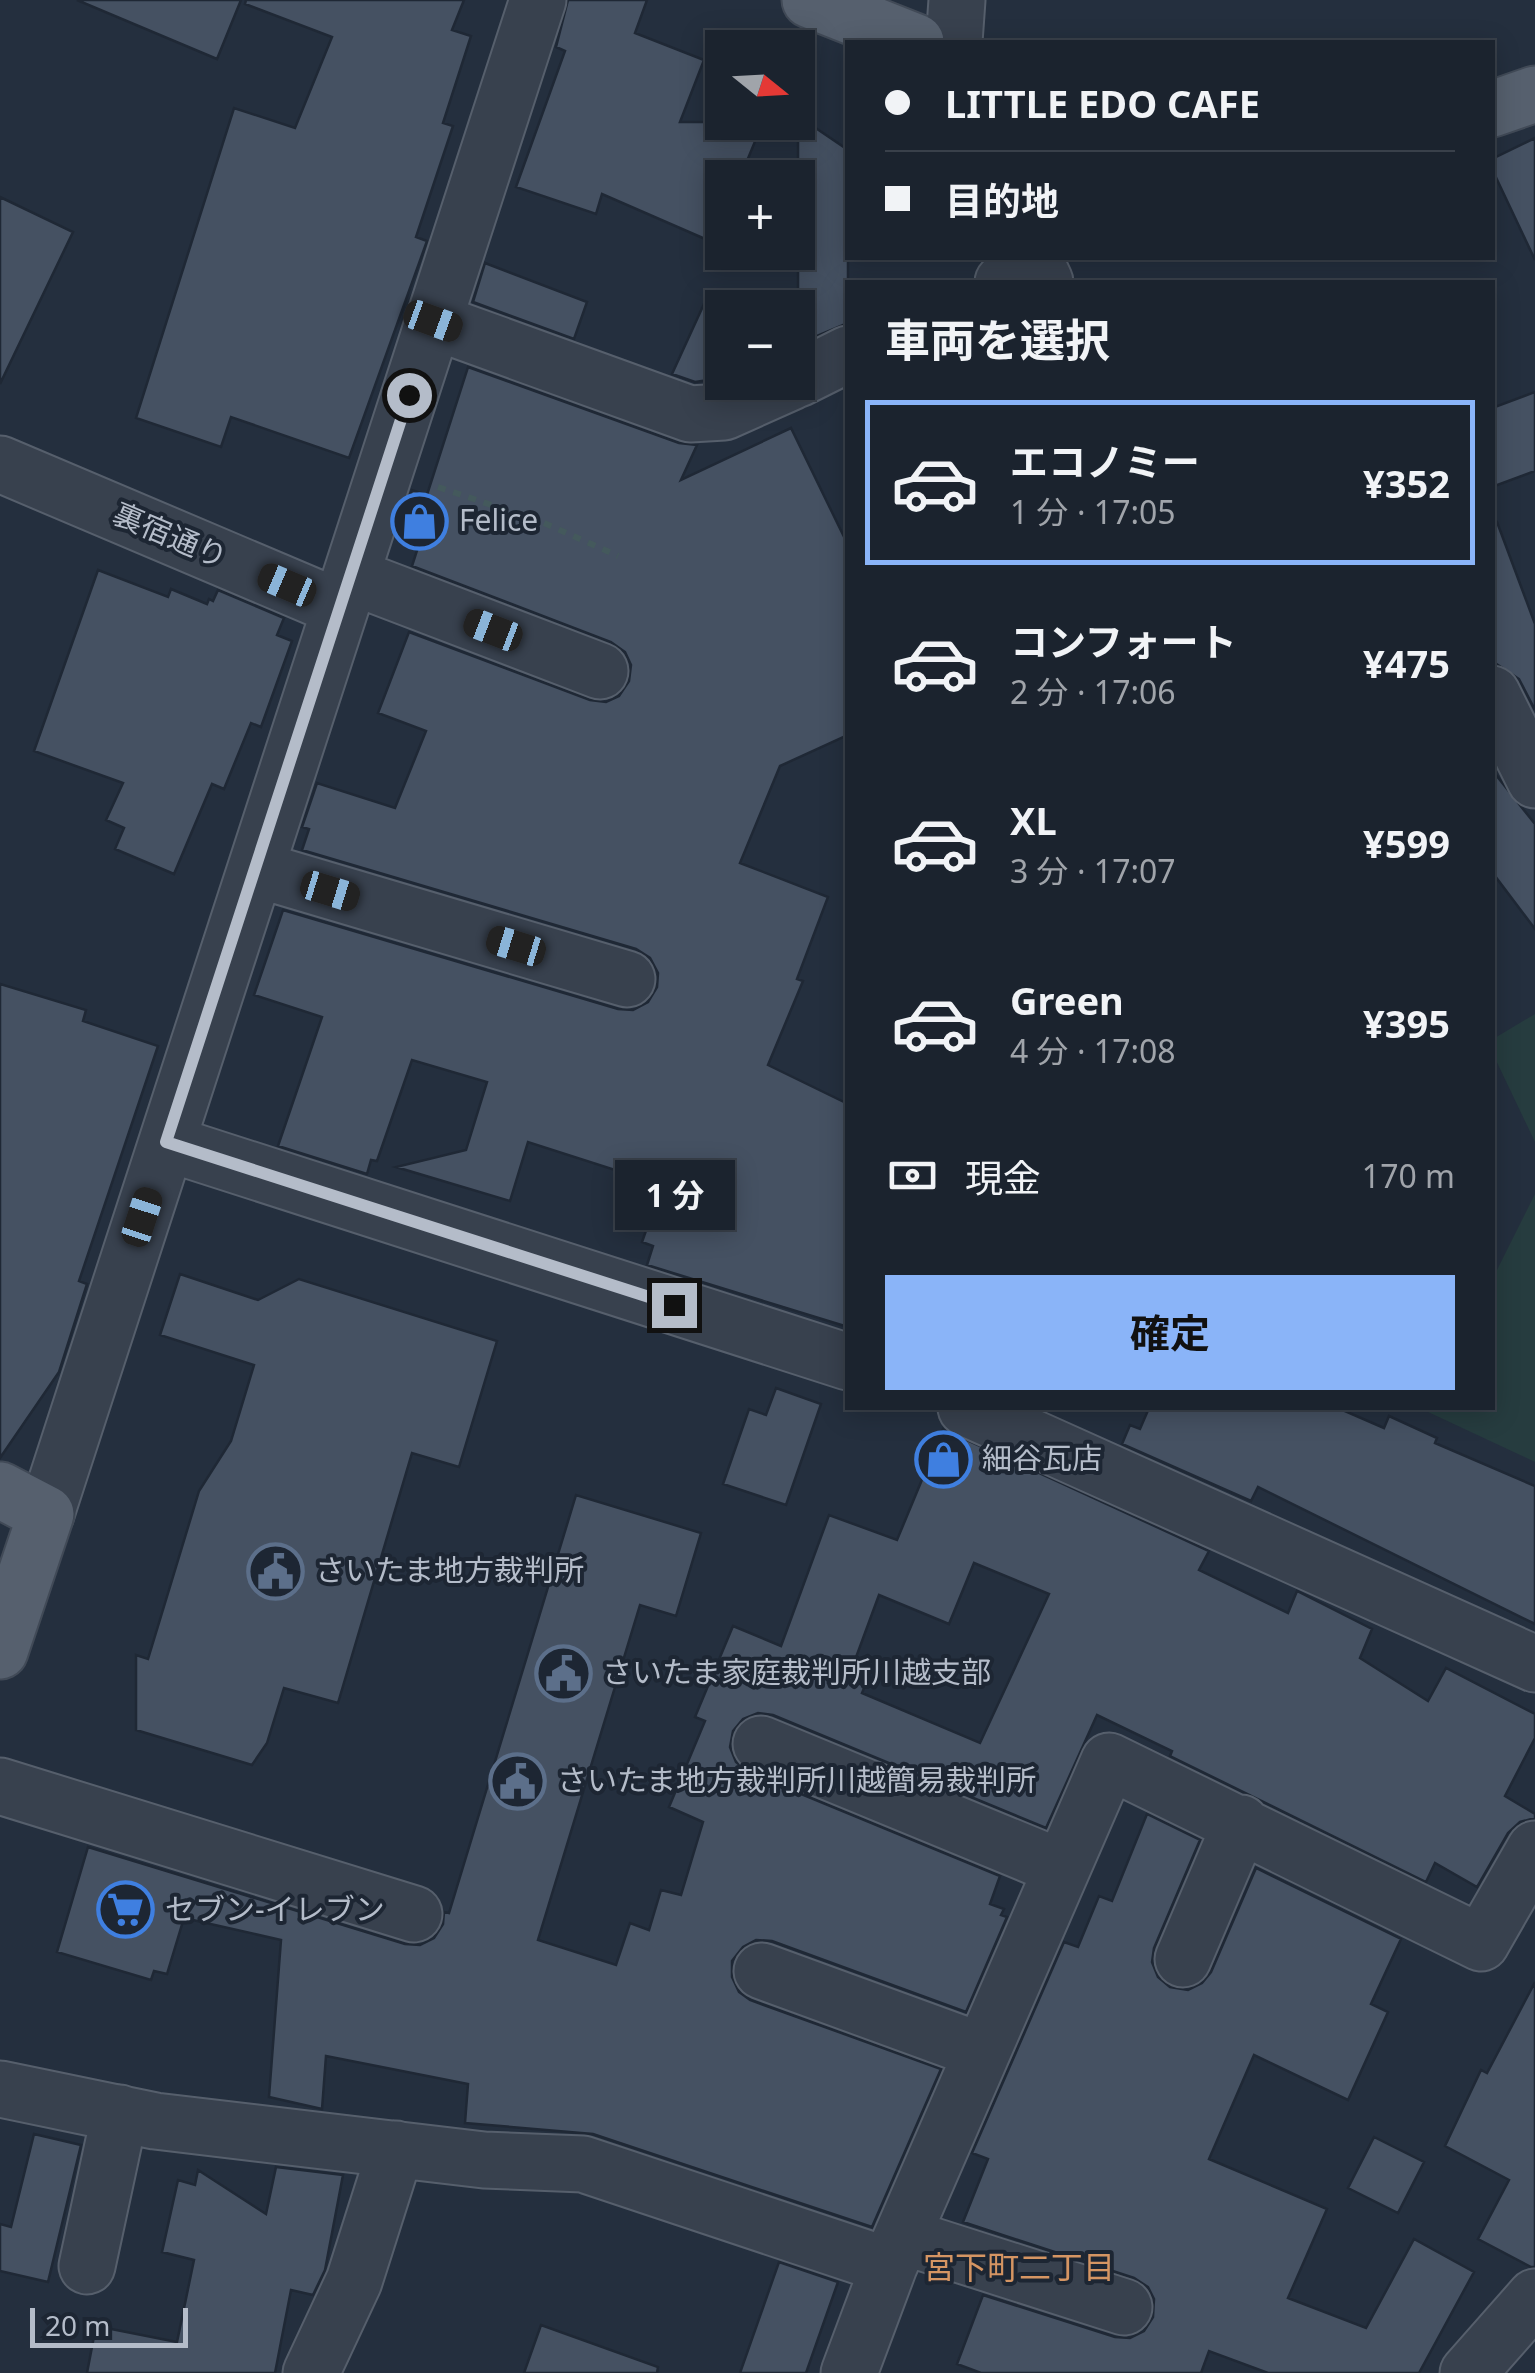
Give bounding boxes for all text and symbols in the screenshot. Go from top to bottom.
north arrow [705,30,815,140]
map controls [705,30,815,400]
text: LITTLE EDO CAFE [945,77,1260,129]
button: + [705,160,815,270]
text: 目的地 [945,174,1059,226]
button: − [705,290,815,400]
car [400,297,466,345]
text: 車両を選択 [885,309,1110,370]
route start [387,373,432,418]
text: エコノミー [1010,435,1200,487]
icon: car [890,438,980,528]
text: ¥352 [1363,457,1450,509]
text: 1 分 · 17:05 [1010,490,1176,533]
shop icon: Felice [390,491,450,551]
street label: 裏宿通り [107,492,234,577]
place label: Felice [459,499,538,540]
car [254,559,320,611]
car [460,605,526,655]
text: コンフォート [1010,615,1237,667]
icon: car [890,618,980,708]
text: ¥475 [1363,637,1450,689]
text: 2 分 · 17:06 [1010,670,1176,713]
text: XL [1010,794,1057,846]
icon: car [890,798,980,888]
text: ¥599 [1363,817,1450,869]
text: 3 分 · 17:07 [1010,849,1176,892]
car [297,868,363,914]
car [483,923,549,969]
text: Green [1010,974,1124,1026]
icon: car [890,978,980,1068]
text: ¥395 [1363,997,1450,1049]
text: 4 分 · 17:08 [1010,1029,1176,1072]
icon: cash [885,1148,940,1203]
text: 現金 [965,1151,1041,1203]
text: 170 m [1362,1154,1455,1197]
callout: 1 分 [614,1160,734,1230]
text: 1 分 [646,1173,704,1216]
car [118,1184,166,1250]
button: 確定 [885,1275,1455,1390]
route end [652,1283,697,1328]
shop icon: 細谷瓦店 [913,1429,973,1489]
place label: 細谷瓦店 [982,1437,1102,1478]
public building icon: さいたま地方裁判所 [246,1541,306,1601]
place label: さいたま地方裁判所 [315,1549,584,1590]
public building icon: さいたま家庭裁判所川越支部 [533,1643,593,1703]
place label: さいたま家庭裁判所川越支部 [602,1651,991,1692]
public building icon: さいたま地方裁判所川越簡易裁判所 [488,1751,548,1811]
place label: さいたま地方裁判所川越簡易裁判所 [557,1759,1036,1800]
supermarket icon: セブン-イレブン [96,1880,156,1940]
place label: セブン-イレブン [165,1888,385,1929]
district label: 宮下町二丁目 [923,2245,1115,2288]
scale bar [30,2303,188,2348]
text: 20 m [45,2306,111,2344]

